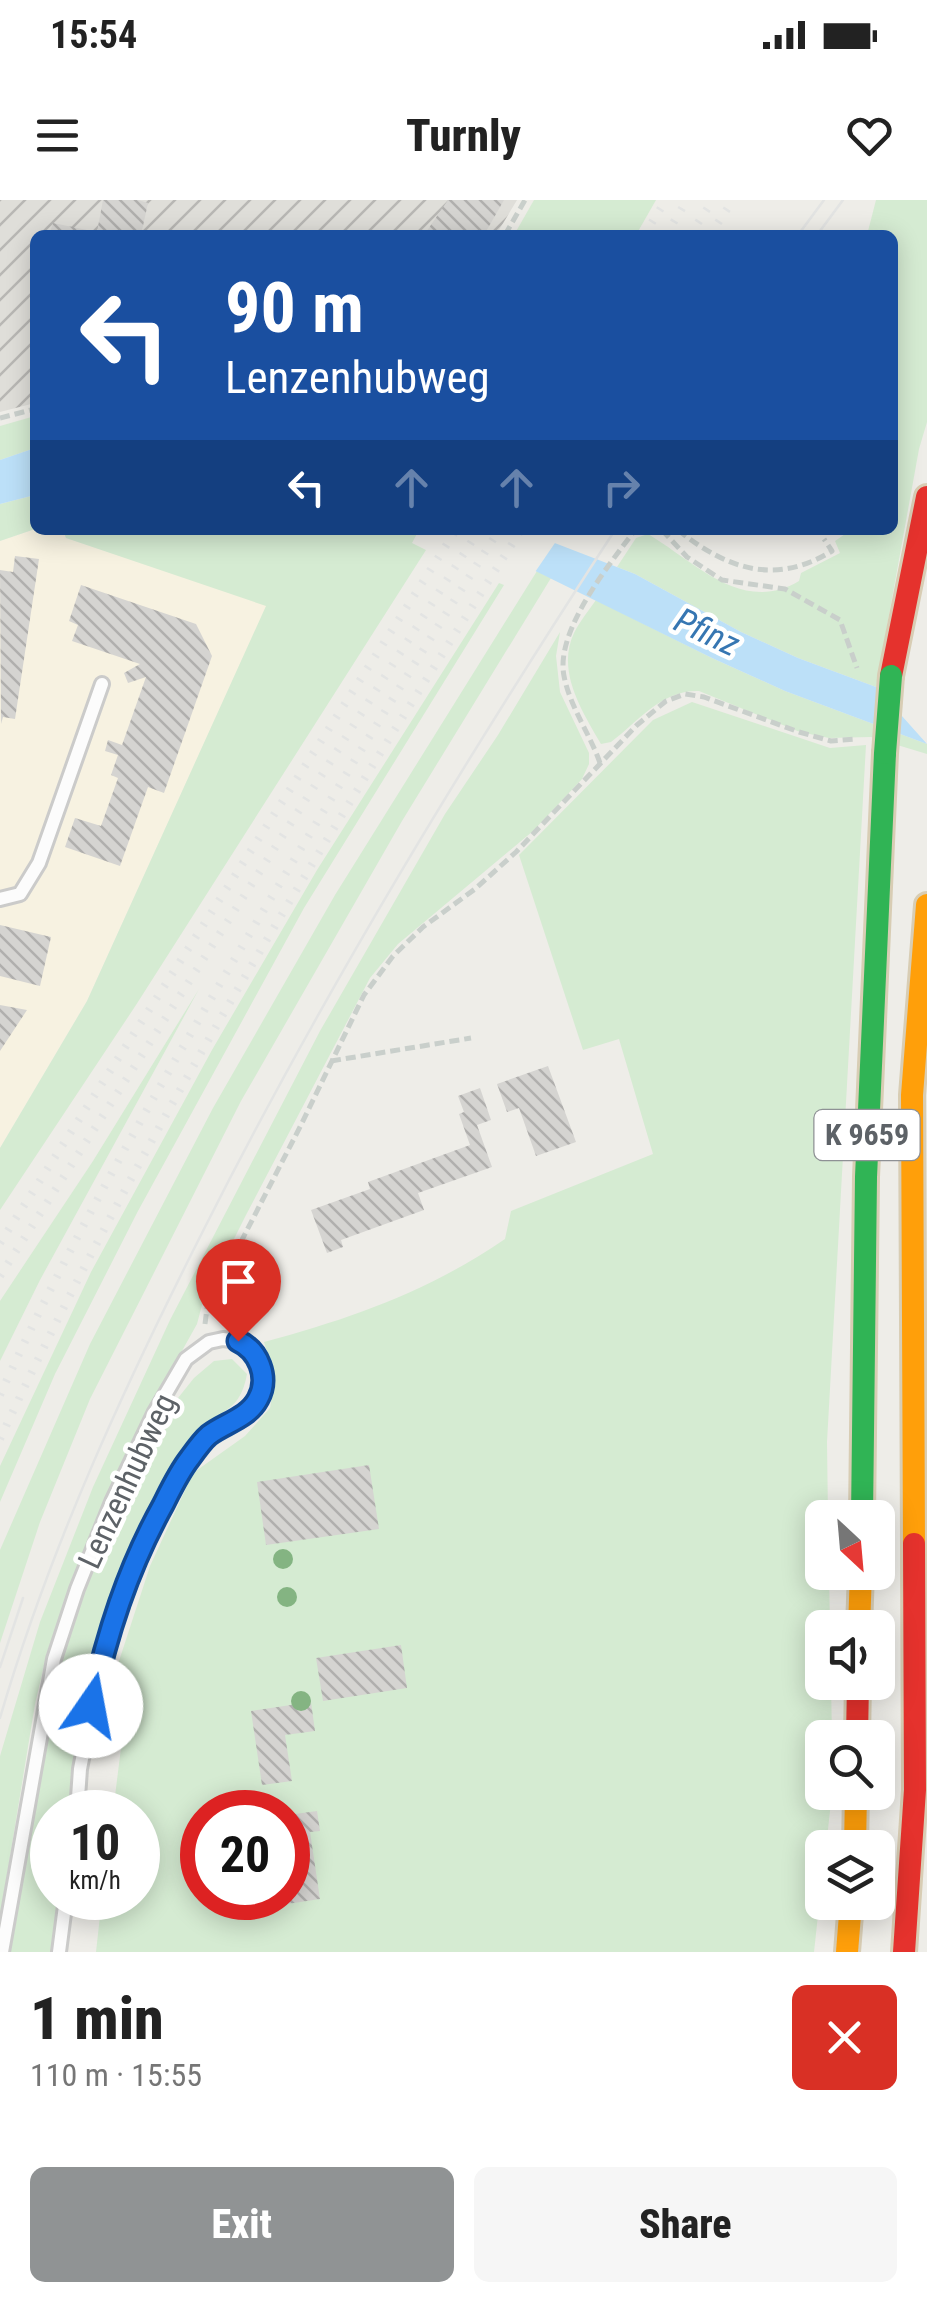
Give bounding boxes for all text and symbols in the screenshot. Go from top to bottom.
text: 15:54 [50,13,137,57]
icon: menu [30,108,85,163]
icon: heart [842,108,897,163]
text: Turnly [406,109,521,162]
text: 90 m [225,267,364,349]
icon: left [60,270,190,400]
text: Lenzenhubweg [225,351,490,404]
icon: left [279,460,334,515]
icon: ahead [384,460,439,515]
icon: ahead [489,460,544,515]
icon: right [594,460,649,515]
water label: Pfinz [668,600,746,665]
road number: K 9659 [814,1110,920,1160]
pin [196,1239,281,1342]
icon: arrive [211,1254,266,1309]
street label: Lenzenhubweg [70,1388,184,1574]
north arrow [805,1500,895,1590]
map controls [805,1500,895,1920]
button: sound [805,1610,895,1700]
position arrow [39,1654,143,1758]
button: search [805,1720,895,1810]
speed limit sign: 20 [180,1790,310,1920]
text: 10 [70,1814,120,1872]
button: layers [805,1830,895,1920]
text: km/h [69,1866,121,1895]
text: 1 min [30,1983,164,2054]
button: close [792,1985,897,2090]
text: 110 m · 15:55 [30,2056,202,2094]
button: Exit [30,2167,454,2282]
button: Share [474,2167,897,2282]

